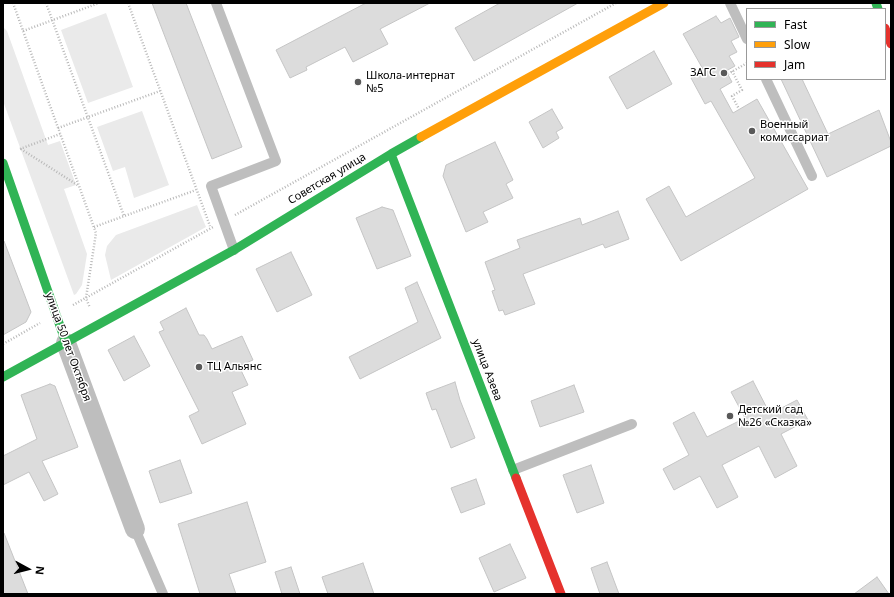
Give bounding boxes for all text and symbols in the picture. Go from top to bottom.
legend [746,8,886,80]
text: Fast [784,16,807,33]
text: Slow [784,36,810,53]
text: Jam [784,56,805,73]
place label: ЗАГС [690,66,716,80]
marker: ЗАГС [719,68,729,78]
place label: Школа-интернат №5 [366,69,455,95]
marker: Школа-интернат №5 [353,77,363,87]
place label: Военный комиссариат [760,118,829,144]
marker: Военный комиссариат [747,126,757,136]
street label: Советская улица [286,151,368,207]
street label: улица 50 лет Октября [42,291,94,403]
street label: улица Азева [469,337,505,403]
place label: ТЦ Альянс [207,360,262,374]
marker: ТЦ Альянс [194,362,204,372]
place label: Детский сад №26 «Сказка» [738,403,812,429]
marker: Детский сад №26 «Сказка» [725,411,735,421]
north arrow [8,549,48,589]
text: N [32,565,48,576]

